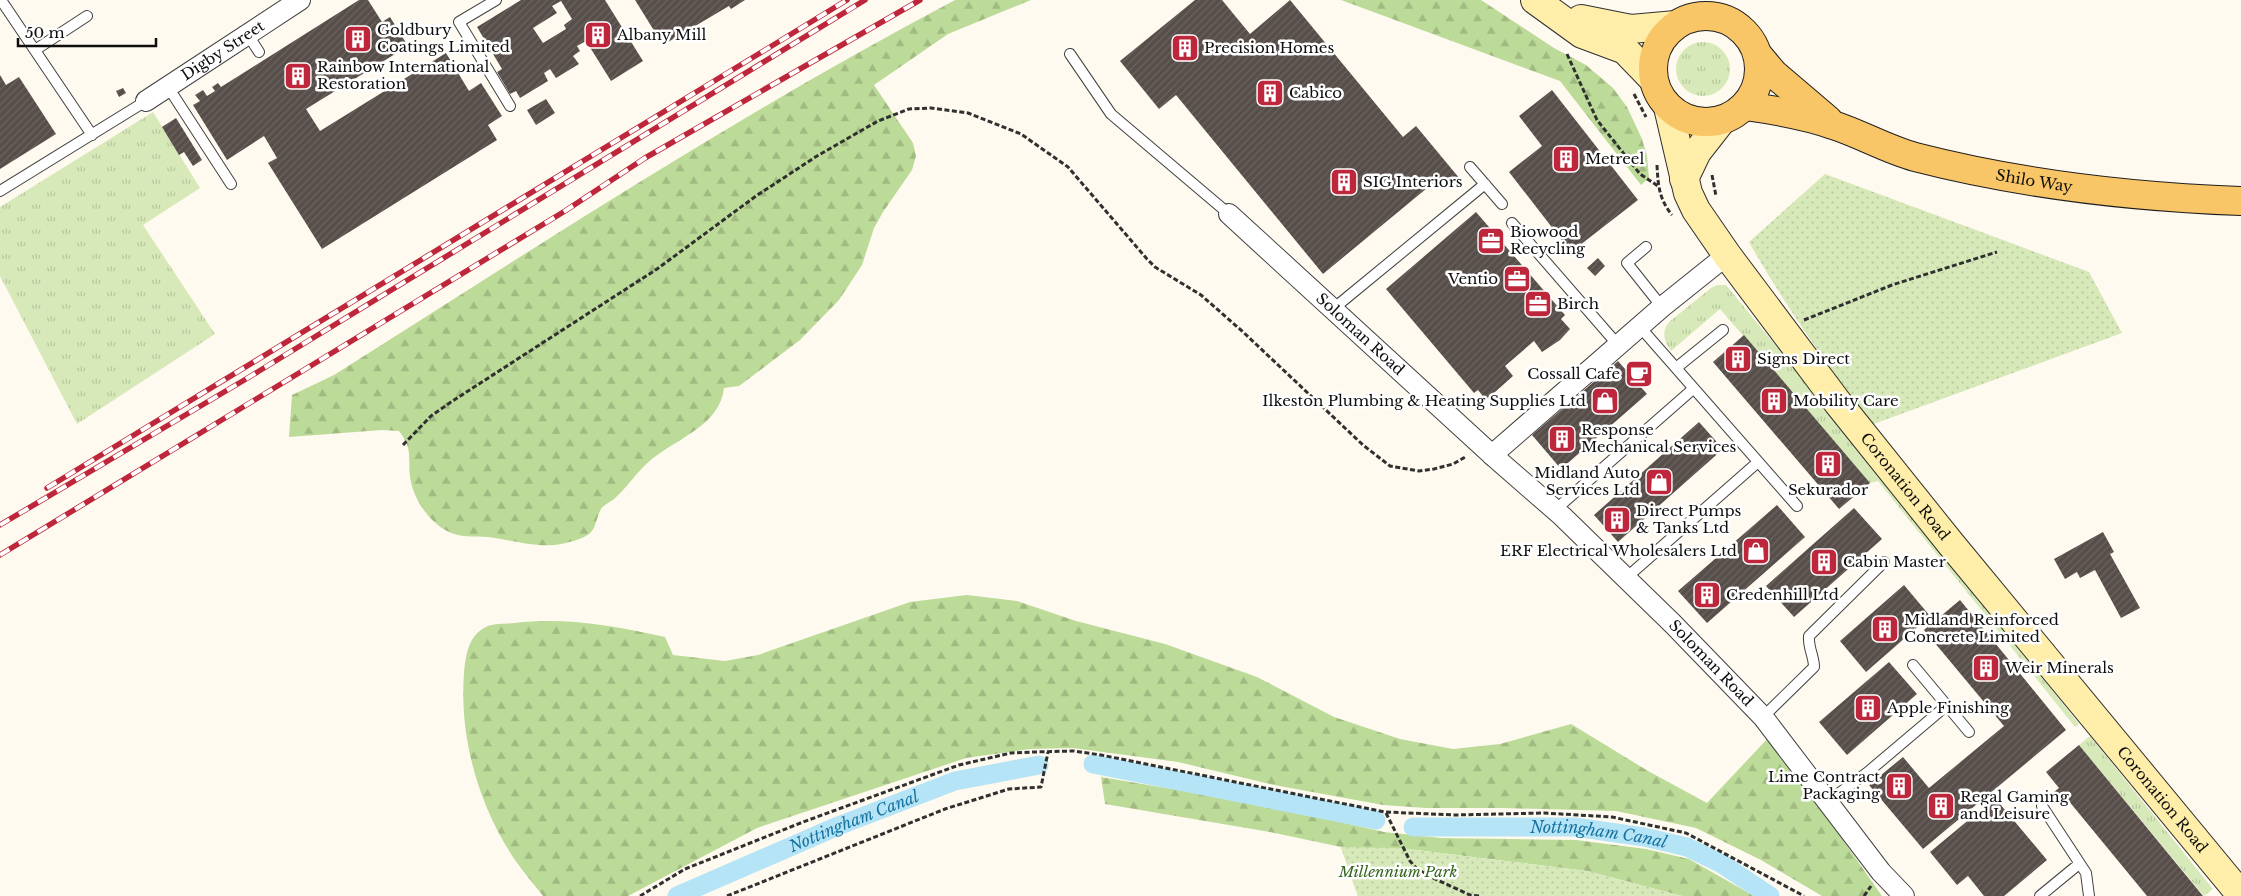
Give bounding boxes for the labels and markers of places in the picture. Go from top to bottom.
place label: Goldbury Coatings Limited [377,20,510,56]
building icon: Albany Mill [583,20,613,50]
building icon: Goldbury Coatings Limited [343,24,373,54]
place label: Albany Mill [616,25,706,44]
building icon: Precision Homes [1170,33,1200,63]
place label: Precision Homes [1204,38,1334,57]
place label: Rainbow International Restoration [317,57,489,93]
building icon: Rainbow International Restoration [283,61,313,91]
building icon: Cabico [1255,78,1285,108]
place label: Cabico [1289,83,1342,102]
building icon: Metreel [1551,144,1581,174]
place label: Metreel [1585,149,1644,168]
building icon: SIG Interiors [1329,167,1359,197]
place label: SIG Interiors [1363,172,1463,191]
place label: Biowood Recycling [1510,222,1586,258]
office icon: Biowood Recycling [1476,226,1506,256]
office icon: Ventio [1502,264,1532,294]
place label: Ventio [1447,269,1498,288]
office icon: Birch [1523,289,1553,319]
place label: Birch [1557,294,1599,313]
building icon: Signs Direct [1723,344,1753,374]
place label: Signs Direct [1757,349,1850,368]
cafe icon: Cossall Cafe [1624,359,1654,389]
place label: Cossall Cafe [1527,364,1620,383]
shop icon: Ilkeston Plumbing & Heating Supplies Ltd [1590,386,1620,416]
building icon: Mobility Care [1759,386,1789,416]
place label: Ilkeston Plumbing & Heating Supplies Ltd [1262,391,1586,410]
place label: Mobility Care [1793,391,1899,410]
place label: Response Mechanical Services [1581,420,1737,456]
building icon: Response Mechanical Services [1547,424,1577,454]
building icon: Sekurador [1813,449,1843,479]
place label: Midland Auto Services Ltd [1534,463,1640,499]
shop icon: Midland Auto Services Ltd [1644,467,1674,497]
place label: Sekurador [1788,480,1869,499]
place label: Direct Pumps & Tanks Ltd [1636,501,1742,537]
building icon: Direct Pumps & Tanks Ltd [1602,505,1632,535]
shop icon: ERF Electrical Wholesalers Ltd [1741,536,1771,566]
place label: ERF Electrical Wholesalers Ltd [1500,541,1737,560]
building icon: Cabin Master [1809,547,1839,577]
place label: Cabin Master [1843,552,1947,571]
building icon: Credenhill Ltd [1692,580,1722,610]
place label: Credenhill Ltd [1726,585,1839,604]
place label: Midland Reinforced Concrete Limited [1904,610,2059,646]
building icon: Midland Reinforced Concrete Limited [1870,614,1900,644]
building icon: Weir Minerals [1971,653,2001,683]
place label: Weir Minerals [2004,658,2114,677]
building icon: Apple Finishing [1853,693,1883,723]
place label: Apple Finishing [1886,698,2010,717]
place label: Lime Contract Packaging [1768,767,1881,803]
building icon: Lime Contract Packaging [1884,771,1914,801]
place label: Regal Gaming and Leisure [1960,787,2070,823]
building icon: Regal Gaming and Leisure [1926,791,1956,821]

